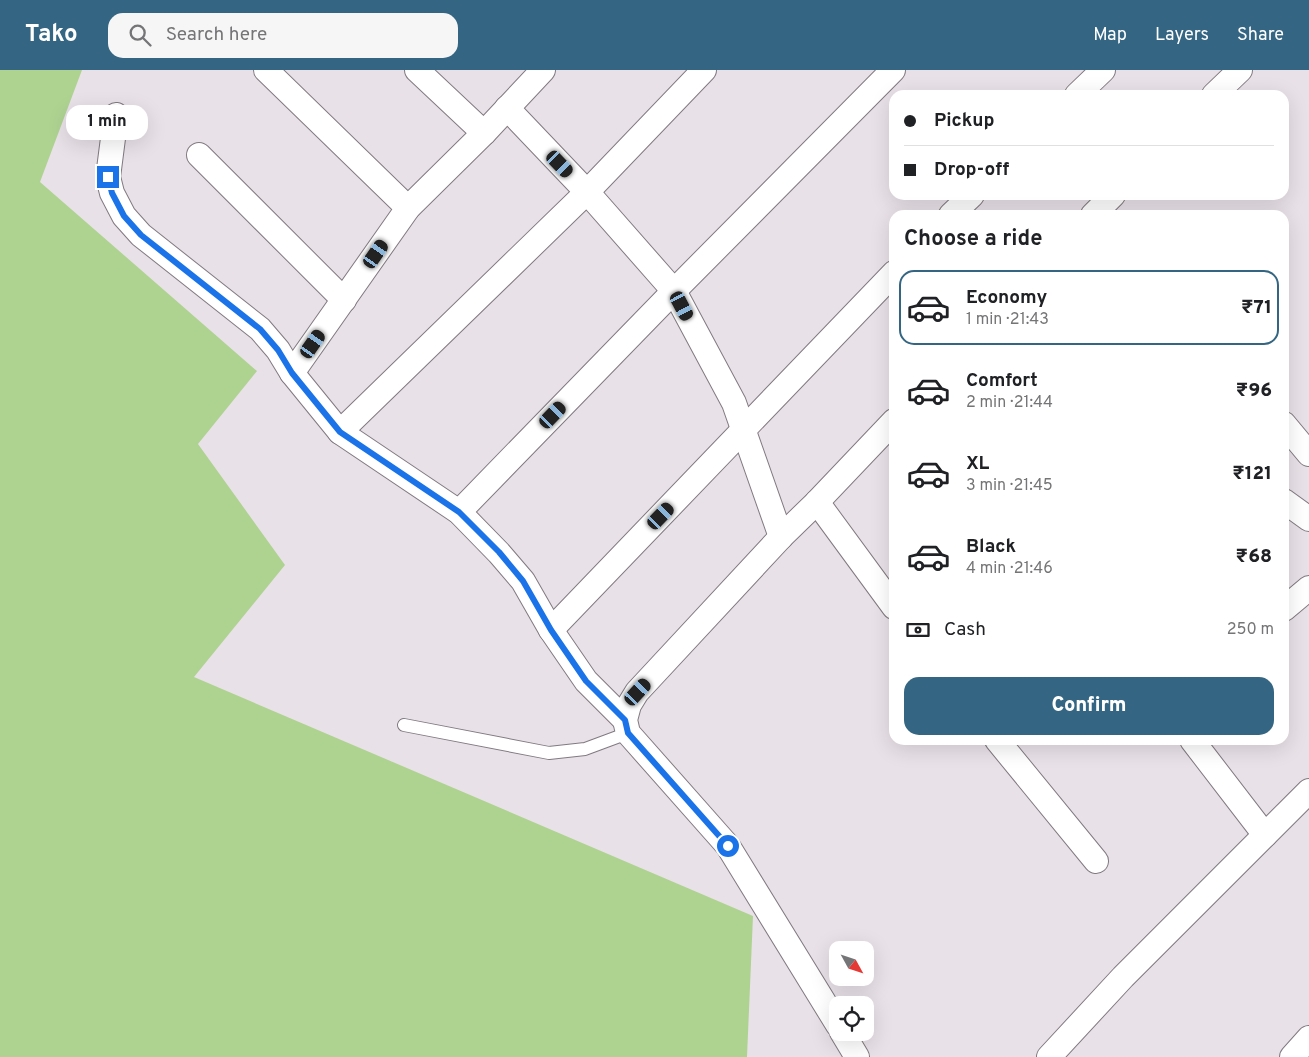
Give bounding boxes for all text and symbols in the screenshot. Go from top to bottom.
search box [108,13,458,58]
text: Tako [25,20,78,50]
icon: search [126,21,154,49]
text: Search here [166,23,267,47]
text: Map [1093,24,1127,47]
text: Layers [1155,24,1209,47]
text: Share [1237,24,1284,47]
callout: 1 min [67,104,149,140]
text: Pickup [934,109,994,133]
text: 1 min [87,112,127,132]
car [544,148,575,180]
text: Drop-off [934,158,1009,182]
route end [97,166,119,188]
text: Choose a ride [904,226,1042,253]
car [361,237,390,271]
icon: car [906,285,951,330]
text: Economy [966,286,1047,310]
car [668,289,695,323]
text: ₹71 [1241,296,1272,320]
text: 1 min · 21:43 [966,310,1049,330]
car [298,327,327,361]
icon: car [906,368,951,413]
text: Comfort [966,369,1038,393]
text: ₹96 [1236,379,1272,403]
text: 2 min · 21:44 [966,393,1053,413]
car [537,399,568,431]
icon: car [906,451,951,496]
text: XL [966,452,989,476]
text: ₹121 [1232,462,1272,486]
text: 3 min · 21:45 [966,476,1053,496]
car [645,500,676,532]
icon: car [906,534,951,579]
text: Black [966,535,1016,559]
text: ₹68 [1236,545,1272,569]
text: 4 min · 21:46 [966,559,1053,579]
icon: cash [904,616,932,644]
text: Cash [944,618,986,642]
text: 250 m [1227,620,1274,640]
car [622,676,653,708]
button: Confirm [904,677,1274,735]
route start [717,835,739,857]
north arrow [829,941,874,986]
map controls [829,941,874,1041]
button: locate [829,996,874,1041]

